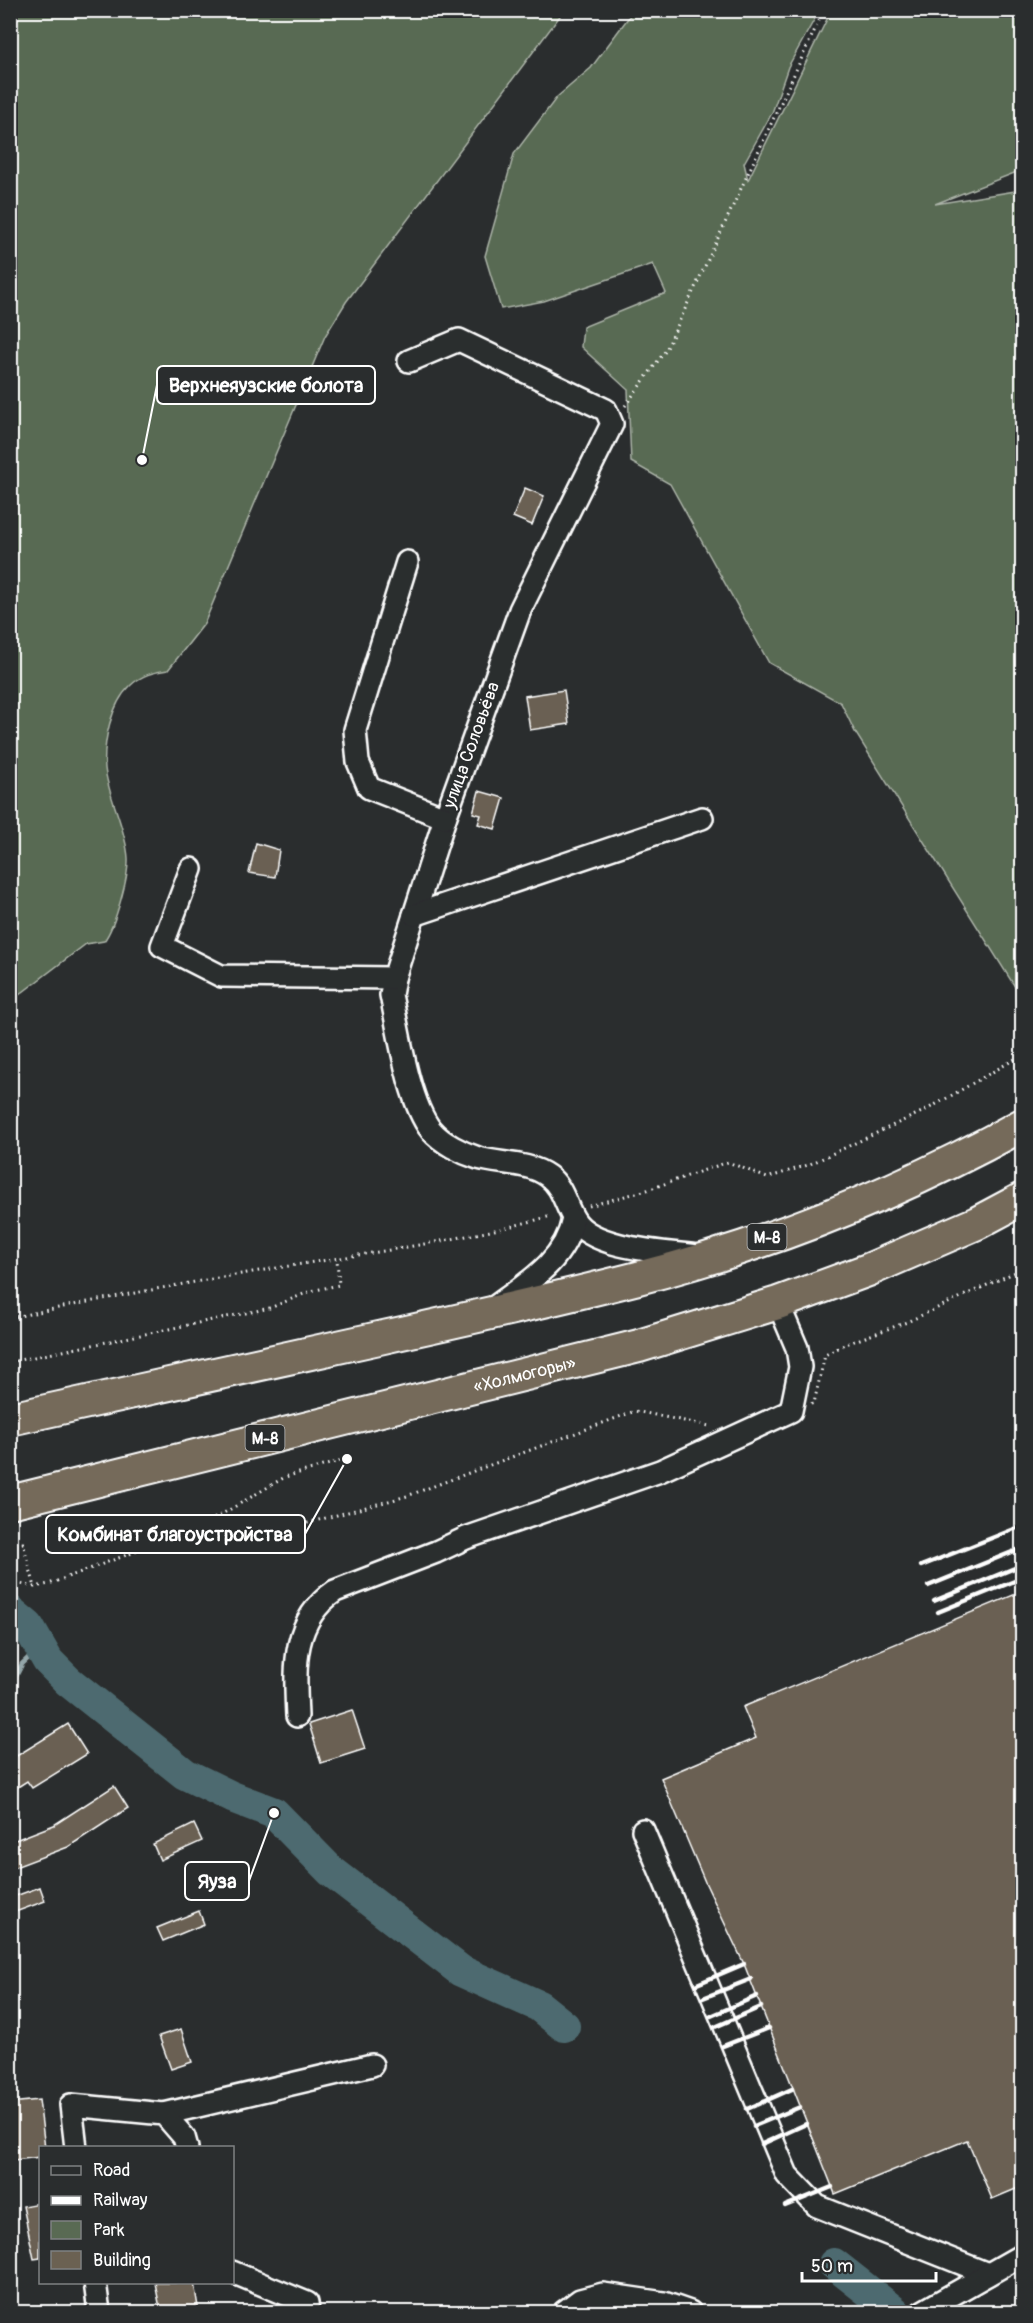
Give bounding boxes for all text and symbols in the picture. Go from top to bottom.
callout: Верхнеяузские болота [157,366,375,404]
text: Верхнеяузские болота [169,373,363,398]
street label: улица Соловьёва [438,679,505,812]
road number: М-8 [748,1224,786,1250]
street label: «Холмогоры» [471,1351,578,1399]
road number: М-8 [246,1425,284,1451]
callout: Комбинат благоустройства [46,1515,305,1553]
text: Комбинат благоустройства [57,1522,293,1547]
callout: Яуза [185,1862,249,1900]
text: Яуза [197,1869,237,1894]
legend [39,2146,234,2284]
text: Road [93,2159,130,2182]
text: Railway [93,2189,148,2212]
text: Park [93,2219,125,2242]
scale bar [802,2245,936,2283]
text: Building [93,2249,151,2272]
text: 50 m [811,2255,853,2278]

